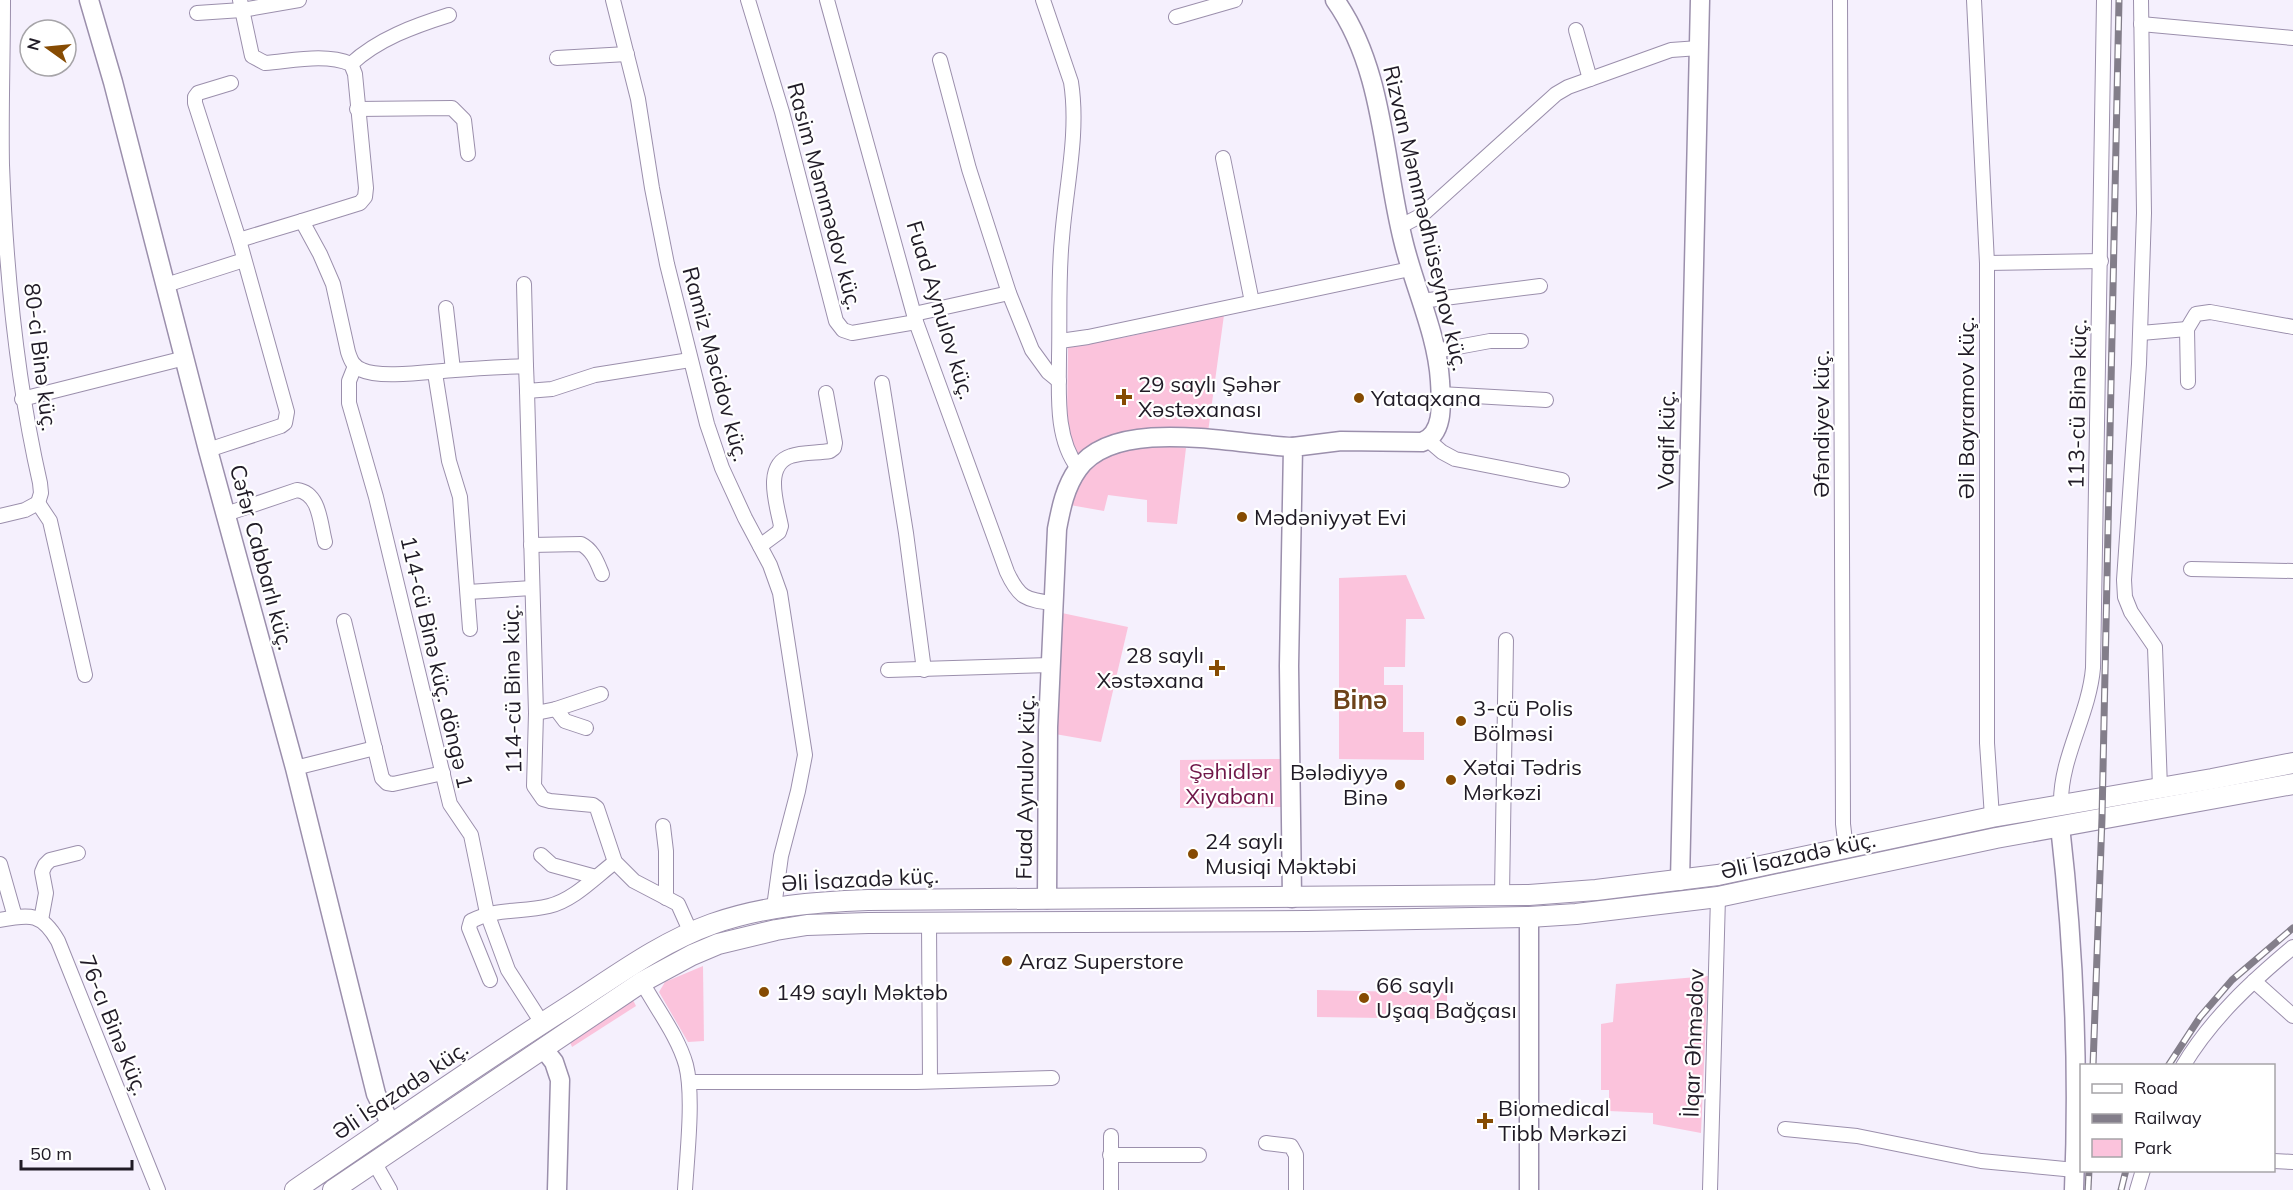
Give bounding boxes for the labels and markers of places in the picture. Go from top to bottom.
place label: 29 saylı Şəhər Xəstəxanası [1138,370,1281,423]
place label: Yataqxana [1370,384,1481,412]
marker: 29 saylı Şəhər Xəstəxanası [1115,388,1133,406]
marker: Yataqxana [1352,391,1366,405]
place label: Mədəniyyət Evi [1254,503,1407,531]
marker: Mədəniyyət Evi [1235,510,1249,524]
place label: 28 saylı Xəstəxana [1097,641,1204,694]
marker: 28 saylı Xəstəxana [1208,659,1226,677]
place label: 3-cü Polis Bölməsi [1473,694,1573,747]
marker: 3-cü Polis Bölməsi [1454,714,1468,728]
place label: Xətai Tədris Mərkəzi [1463,753,1582,806]
place label: Bələdiyyə Binə [1290,758,1388,811]
marker: Xətai Tədris Mərkəzi [1444,773,1458,787]
marker: Bələdiyyə Binə [1393,778,1407,792]
place label: 24 saylı Musiqi Məktəbi [1205,827,1357,880]
marker: 24 saylı Musiqi Məktəbi [1186,847,1200,861]
place label: Araz Superstore [1019,947,1184,975]
marker: Araz Superstore [1000,954,1014,968]
place label: 66 saylı Uşaq Bağçası [1376,971,1517,1024]
place label: 149 saylı Məktəb [776,978,948,1006]
marker: 149 saylı Məktəb [757,985,771,999]
marker: 66 saylı Uşaq Bağçası [1357,991,1371,1005]
place label: Biomedical Tibb Mərkəzi [1498,1094,1627,1147]
marker: Biomedical Tibb Mərkəzi [1476,1112,1494,1130]

